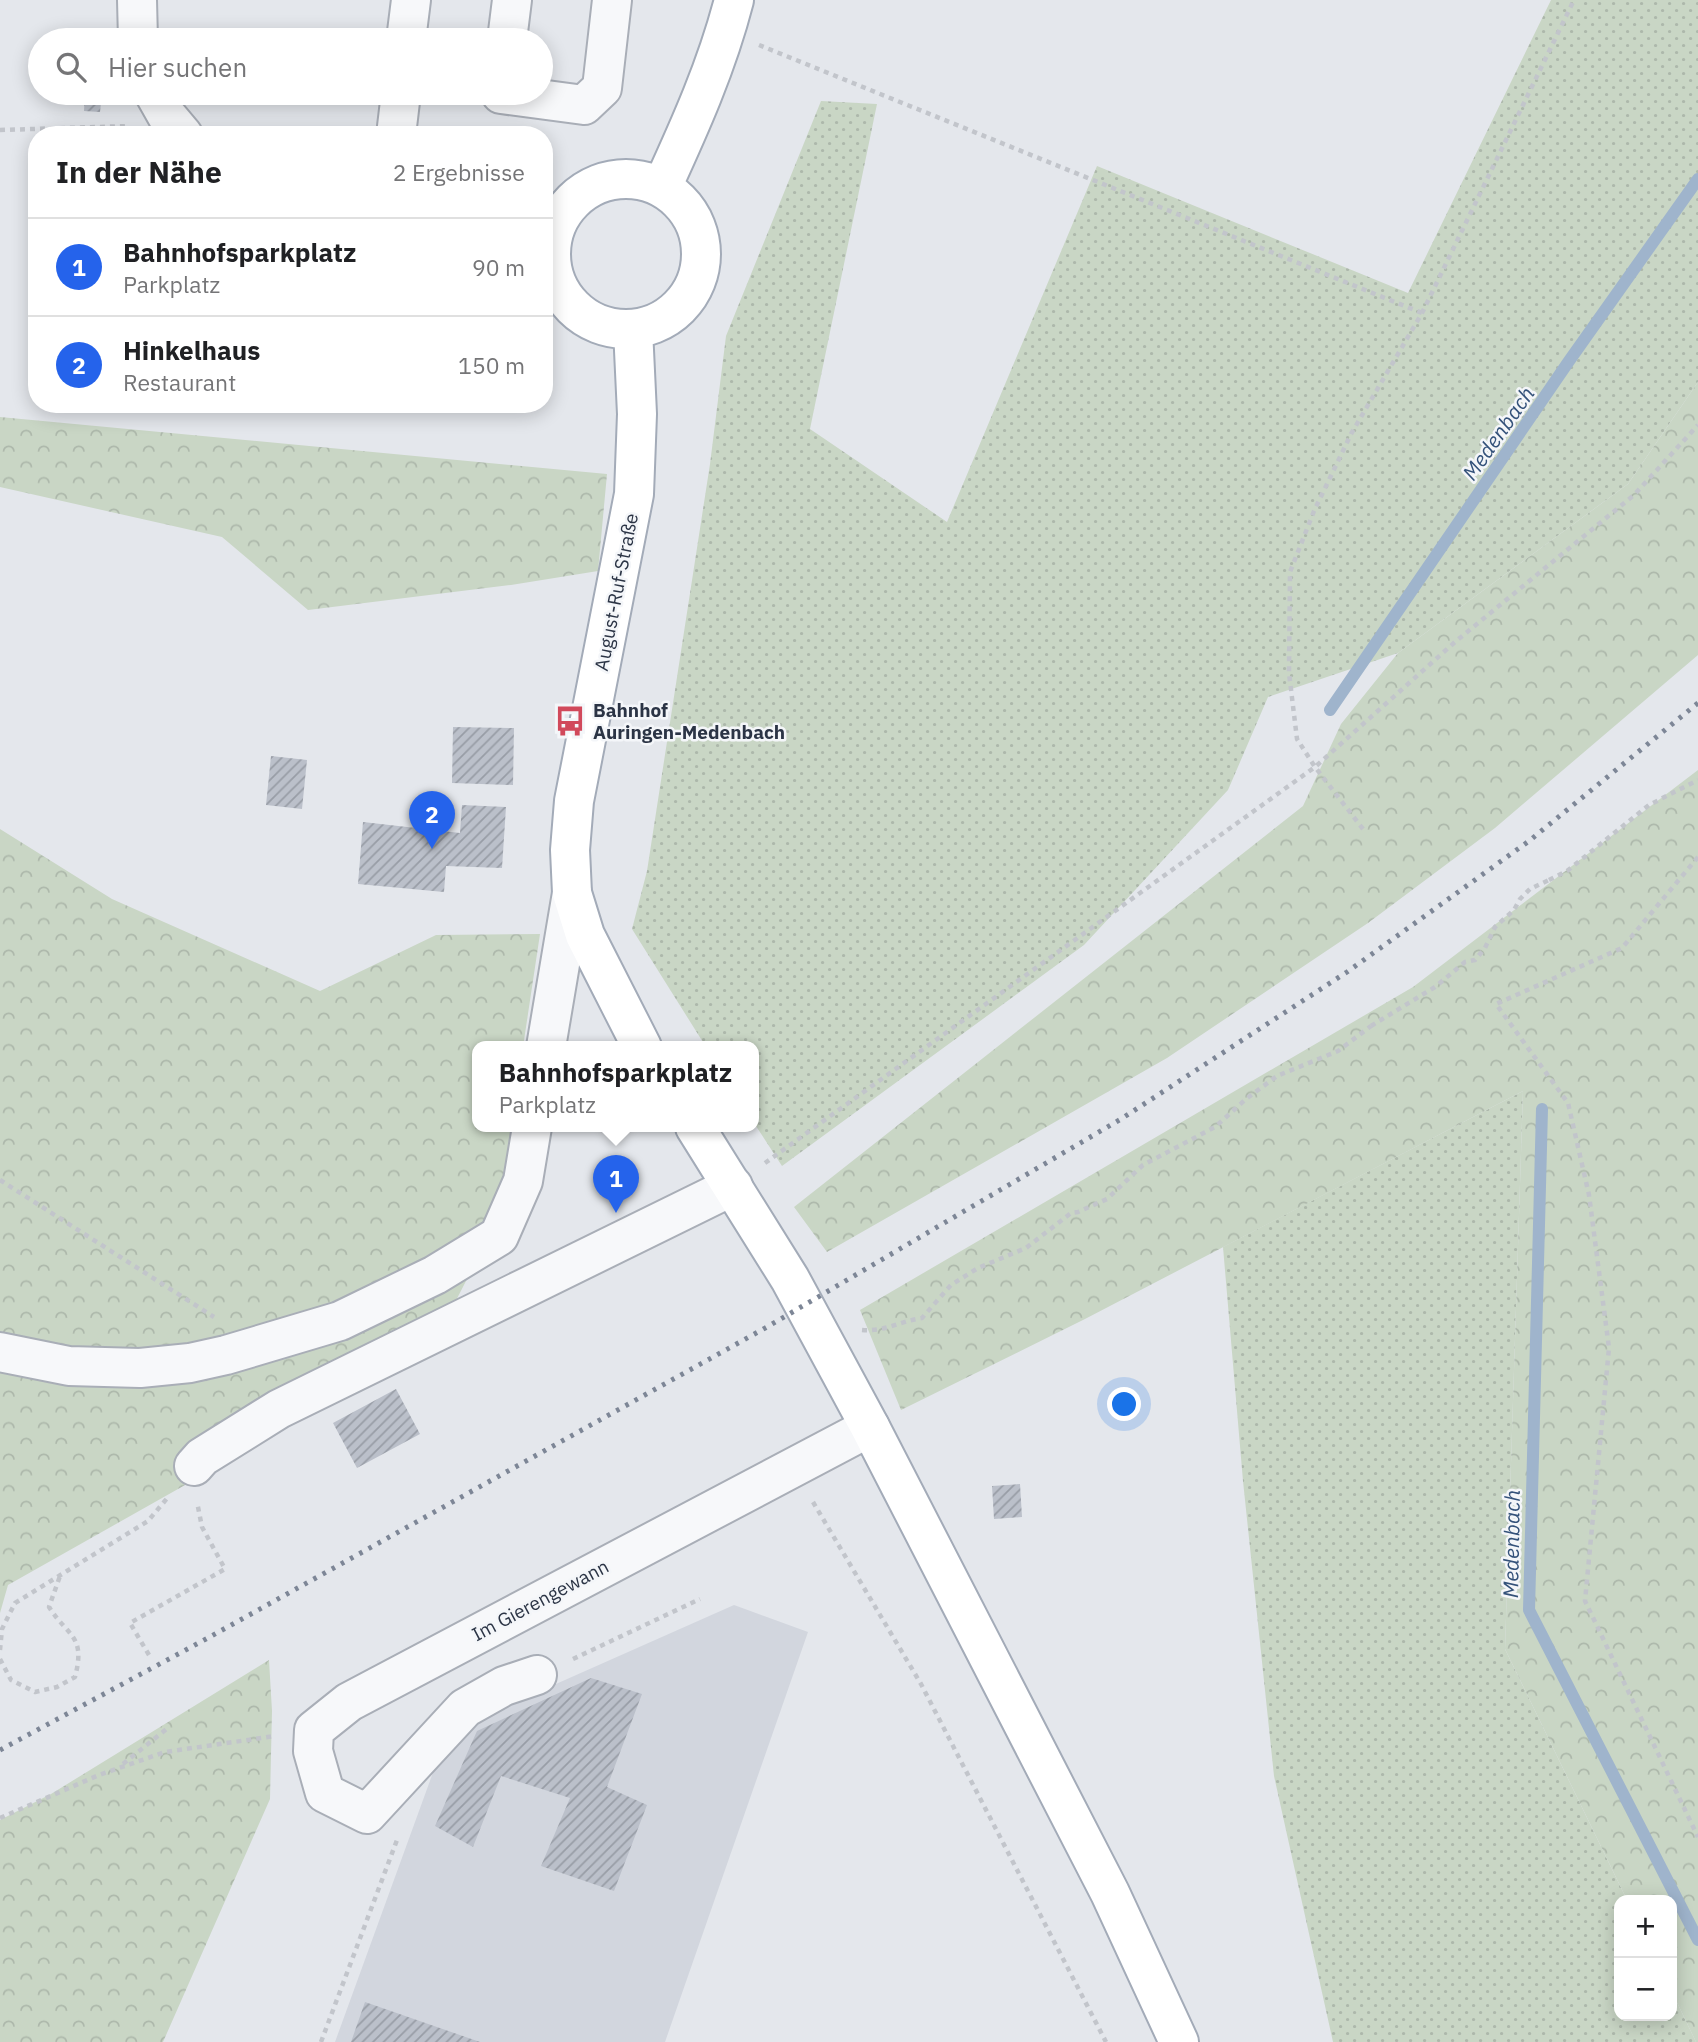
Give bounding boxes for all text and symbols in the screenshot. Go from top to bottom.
search box [28,28,553,105]
icon: search [52,48,90,86]
text: Hier suchen [108,50,247,84]
text: In der Nähe [56,152,222,191]
text: 2 Ergebnisse [393,157,525,187]
text: Bahnhofsparkplatz [123,235,356,269]
text: 1 [72,252,86,282]
text: 90 m [472,252,525,282]
text: Parkplatz [123,269,220,299]
text: Hinkelhaus [123,333,260,367]
text: 2 [72,350,86,380]
text: 150 m [458,350,525,380]
text: Restaurant [123,367,236,397]
water label: Medenbach [1455,381,1541,485]
street label: August-Ruf-Straße [589,511,643,673]
place label: Bahnhof Auringen-Medenbach [593,698,785,744]
bus stop icon: Bahnhof Auringen-Medenbach [553,704,587,738]
pin: 2 [409,791,455,849]
popup [472,1041,759,1132]
text: Bahnhofsparkplatz [499,1055,732,1089]
text: Parkplatz [499,1089,596,1119]
pin: 1 [593,1155,639,1213]
your location [1107,1387,1141,1421]
water label: Medenbach [1496,1490,1526,1598]
street label: Im Gierengewann [467,1554,613,1646]
map controls [1614,1895,1677,2021]
button: + [1614,1895,1677,1958]
button: − [1614,1958,1677,2021]

